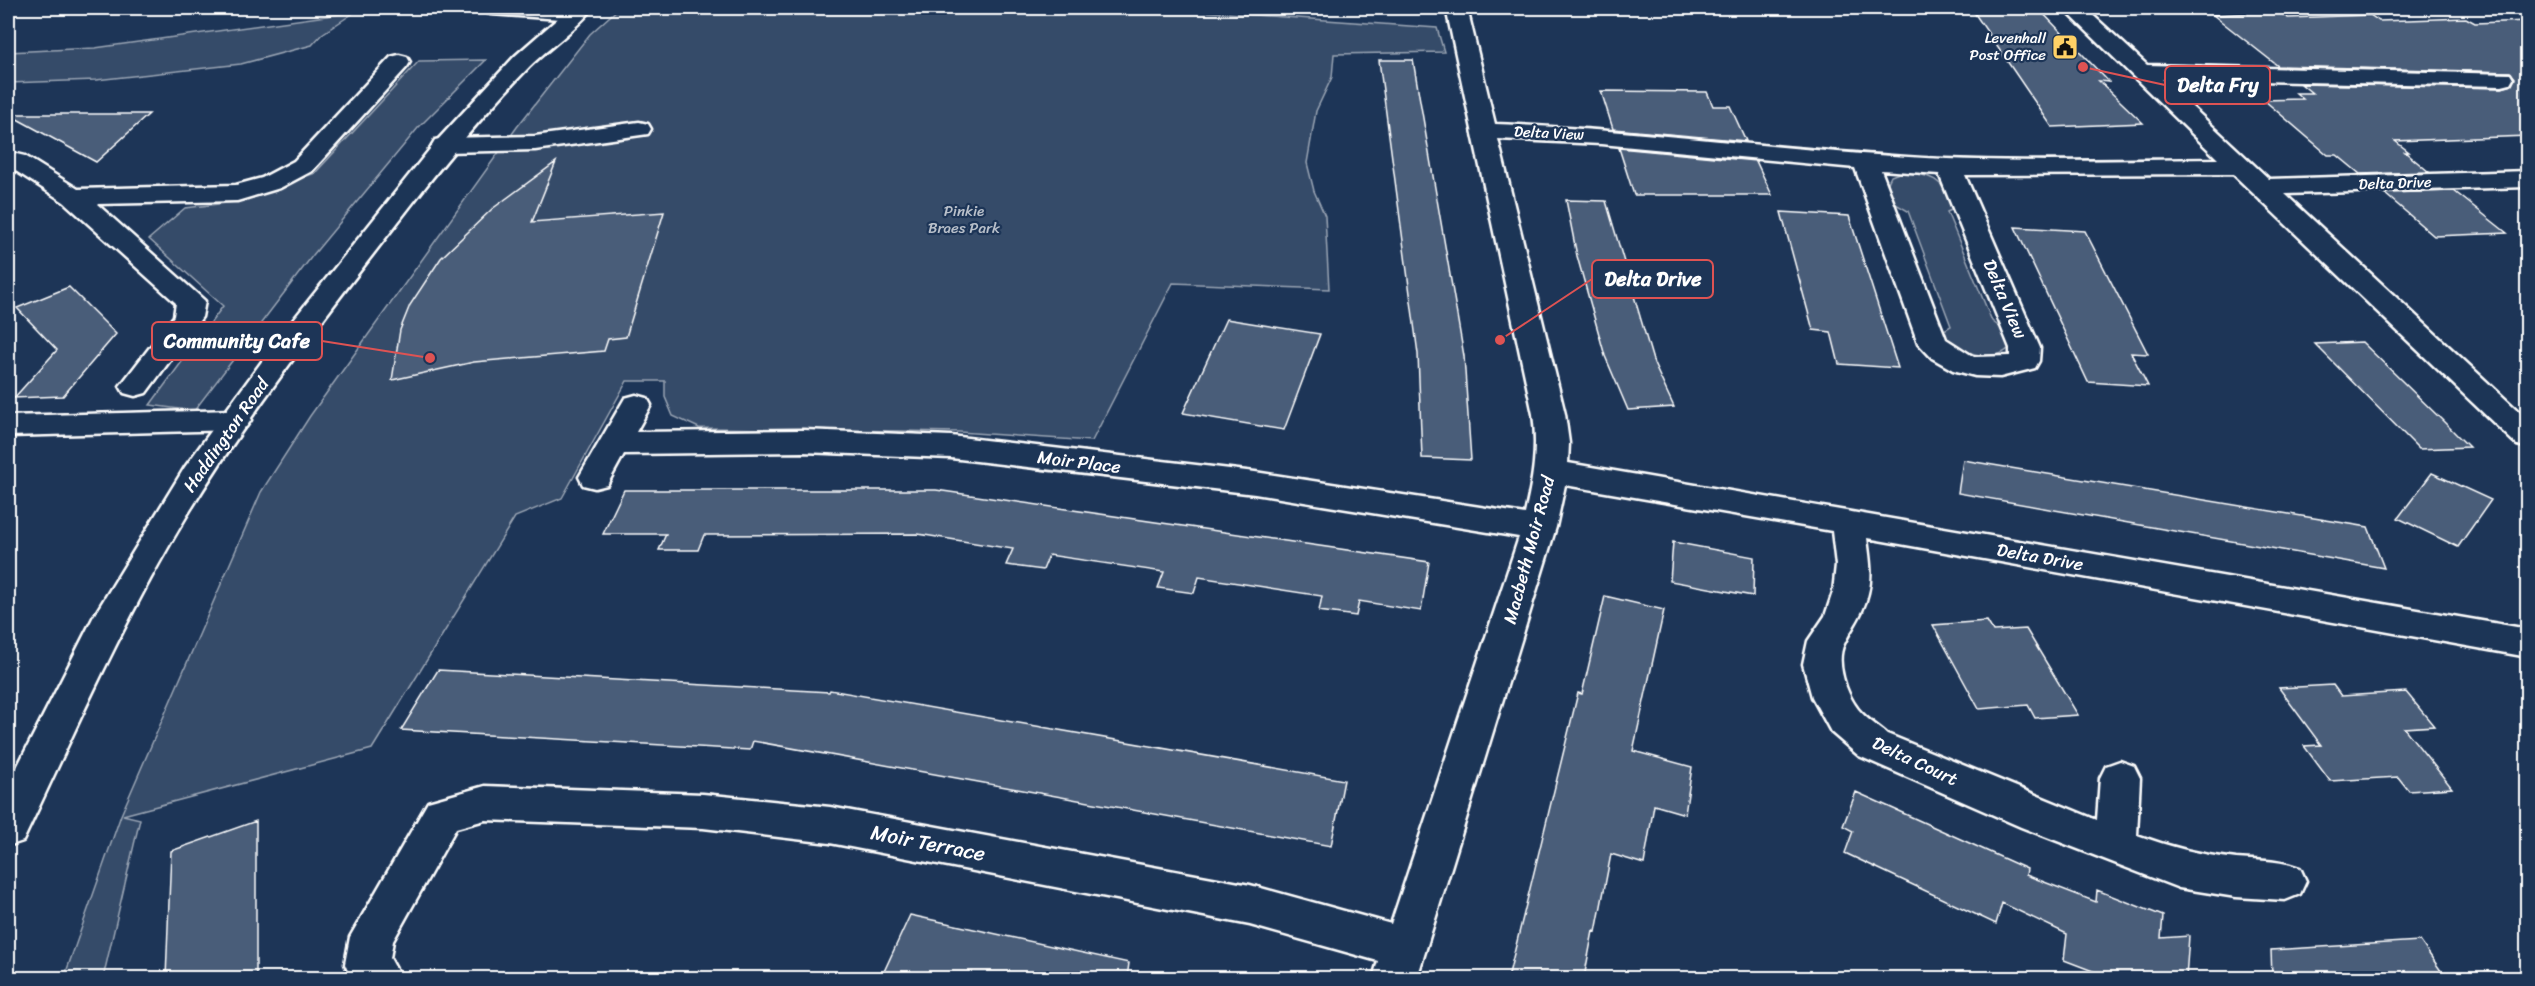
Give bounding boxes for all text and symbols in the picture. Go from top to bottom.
place label: Levenhall Post Office [1970,25,2047,68]
public building icon: Levenhall Post Office [2050,32,2080,62]
callout: Delta Fry [2165,66,2270,104]
text: Delta Fry [2177,68,2259,103]
street label: Delta View [1513,118,1585,148]
street label: Delta Drive [2358,169,2432,197]
park label: Pinkie Braes Park [928,198,1001,241]
street label: Delta View [1974,254,2036,344]
callout: Delta Drive [1592,260,1713,298]
text: Delta Drive [1604,262,1702,297]
callout: Community Cafe [152,322,322,360]
text: Community Cafe [163,324,311,359]
street label: Haddington Road [174,370,279,499]
street label: Moir Place [1035,441,1123,483]
street label: Macbeth Moir Road [1494,471,1565,628]
street label: Delta Drive [1994,534,2086,580]
street label: Delta Court [1867,727,1963,795]
street label: Moir Terrace [867,813,989,873]

